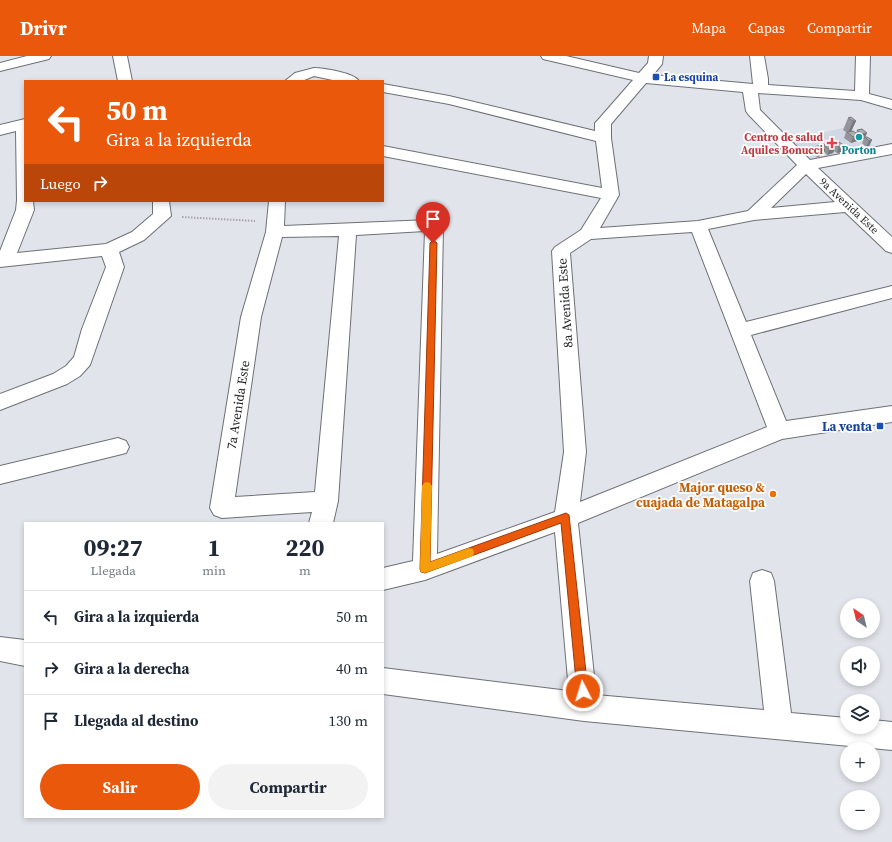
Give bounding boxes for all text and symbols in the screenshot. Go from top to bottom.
text: Drivr [20,15,67,41]
text: Mapa [691,18,726,38]
text: Capas [748,18,785,38]
text: Compartir [807,18,872,38]
place label: La esquina [664,70,719,85]
marker: La esquina [651,72,661,82]
text: 50 m [106,91,168,129]
icon: left [40,96,92,148]
text: Gira a la izquierda [106,127,252,152]
place label: Centro de salud Aquiles Bonucci [741,130,824,158]
marker: Porton [854,132,864,142]
marker: Centro de salud Aquiles Bonucci [826,137,838,149]
place label: Porton [842,143,877,158]
icon: right [89,172,111,194]
text: Luego [40,173,81,194]
street label: 9a Avenida Este [816,175,882,238]
pin [416,202,450,243]
icon: arrive [422,208,444,230]
street label: 8a Avenida Este [553,257,577,348]
street label: 7a Avenida Este [223,359,253,451]
place label: La venta [822,418,872,435]
marker: La venta [875,421,885,431]
place label: Major queso & cuajada de Matagalpa [636,479,766,511]
marker: Major queso & cuajada de Matagalpa [768,489,778,499]
text: 09:27 [84,531,143,564]
text: 1 [208,531,221,564]
text: 220 [285,531,324,564]
text: Llegada [91,562,136,579]
text: min [202,562,226,579]
text: m [299,562,311,579]
north arrow [840,598,880,638]
map controls [840,598,880,830]
icon: left [40,606,62,628]
text: Gira a la izquierda [74,606,199,627]
text: 50 m [336,606,368,627]
button: sound [840,646,880,686]
icon: right [40,658,62,680]
text: Gira a la derecha [74,658,189,679]
text: 40 m [336,658,368,679]
position arrow [562,670,604,712]
button: layers [840,694,880,734]
icon: arrive [40,710,62,732]
text: Llegada al destino [74,710,199,731]
text: 130 m [328,710,368,731]
button: + [840,742,880,782]
button: Salir [40,764,200,810]
button: Compartir [208,764,368,810]
button: − [840,790,880,830]

